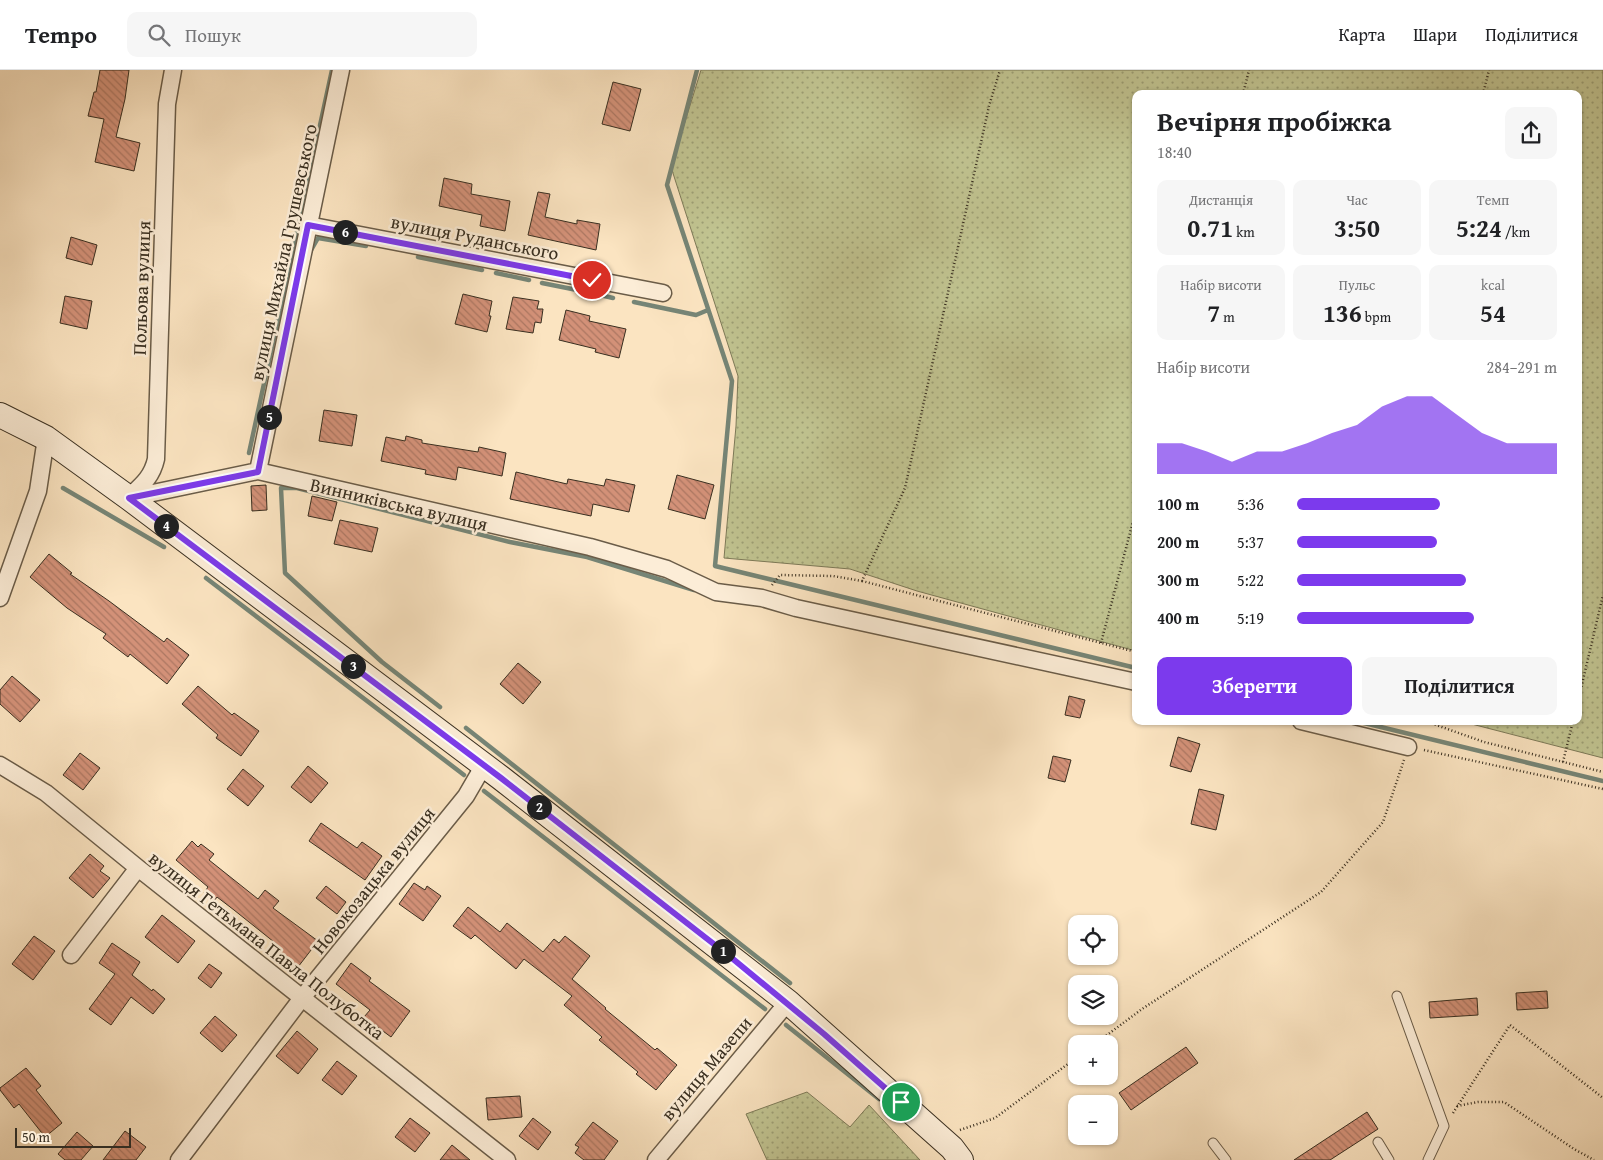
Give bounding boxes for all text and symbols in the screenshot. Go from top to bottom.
search box [127,12,477,57]
text: Tempo [25,17,97,52]
icon: search [145,21,173,49]
text: Пошук [185,21,241,49]
text: Карта [1339,21,1385,48]
text: Шари [1413,21,1457,48]
text: Поділитися [1485,21,1578,48]
text: Вечірня пробіжка [1157,100,1392,141]
button: share [1505,107,1557,159]
street label: вулиця Михайла Грушевського [242,121,324,383]
text: 18:40 [1157,140,1192,164]
text: Дистанція [1189,190,1253,210]
text: Час [1346,190,1368,210]
text: Темп [1477,190,1509,210]
street label: вулиця Руданського [389,207,561,267]
text: 0.71 [1187,210,1233,246]
text: 3:50 [1334,210,1380,246]
text: 5:24 [1456,210,1502,246]
street label: Польова вулиця [125,220,157,356]
pin: 6 [332,220,358,244]
text: 6 [342,222,349,242]
text: km [1233,222,1255,242]
text: /km [1502,222,1530,242]
pin [571,259,613,301]
icon: check [578,266,606,294]
text: Набір висоти [1180,275,1262,295]
text: Пульс [1339,275,1375,295]
text: kcal [1481,275,1505,295]
text: 7 [1207,295,1220,331]
text: 136 [1323,295,1362,331]
text: 54 [1480,295,1506,331]
text: m [1220,307,1235,327]
text: bpm [1362,307,1391,327]
text: Набір висоти [1157,355,1250,379]
text: 284–291 m [1487,355,1557,379]
pin: 5 [256,404,282,430]
text: 5 [266,407,273,427]
street label: Винниківська вулиця [307,470,491,538]
text: 100 m [1157,492,1199,516]
text: 5:36 [1237,492,1264,516]
pin: 4 [154,514,178,538]
text: 4 [163,516,170,536]
text: 200 m [1157,530,1199,554]
text: 5:37 [1237,530,1264,554]
text: 300 m [1157,568,1199,592]
text: 5:22 [1237,568,1264,592]
text: 400 m [1157,606,1199,630]
text: 5:19 [1237,606,1264,630]
pin: 3 [340,654,366,678]
text: 3 [350,656,357,676]
button: Зберегти [1157,657,1352,715]
button: Поділитися [1362,657,1557,715]
pin: 2 [526,794,552,820]
text: 2 [536,797,543,817]
street label: Новокозацька вулиця [305,800,441,960]
street label: вулиця Гетьмана Павла Полуботка [143,844,391,1046]
map controls [1068,915,1118,1145]
button: locate [1068,915,1118,965]
pin: 1 [710,938,736,964]
text: 1 [720,941,727,961]
button: layers [1068,975,1118,1025]
street label: вулиця Мазепи [654,1010,758,1126]
button: + [1068,1035,1118,1085]
pin [880,1081,922,1123]
icon: arrive [887,1088,915,1116]
button: − [1068,1095,1118,1145]
scale bar [15,1125,131,1148]
text: 50 m [22,1127,50,1147]

